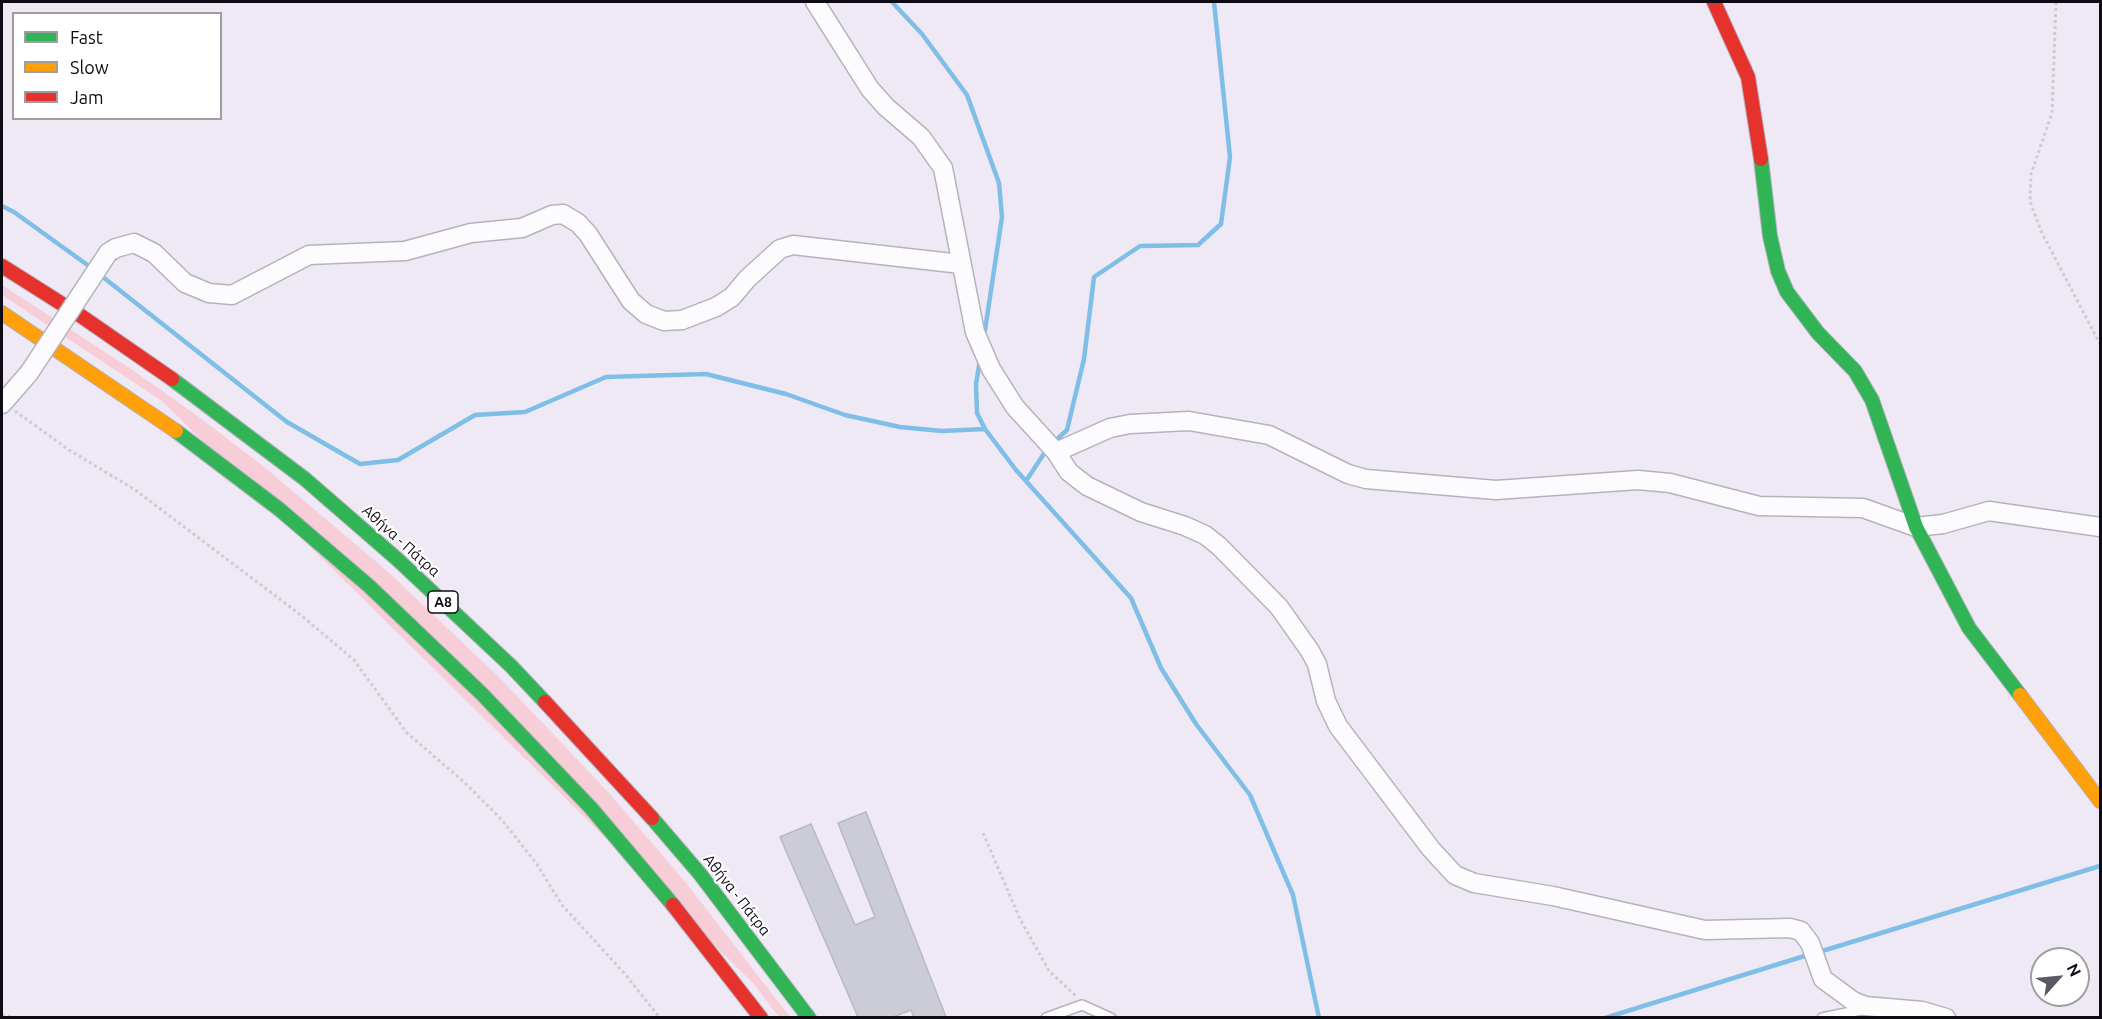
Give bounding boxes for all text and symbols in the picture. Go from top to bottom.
legend [12,12,222,120]
text: Fast [70,27,103,47]
text: Slow [70,57,109,77]
text: Jam [70,87,104,107]
street label: Αθήνα - Πάτρα [359,501,443,581]
road number: Α8 [428,591,458,613]
street label: Αθήνα - Πάτρα [700,851,774,939]
north arrow [2030,947,2090,1007]
text: N [2064,960,2085,979]

